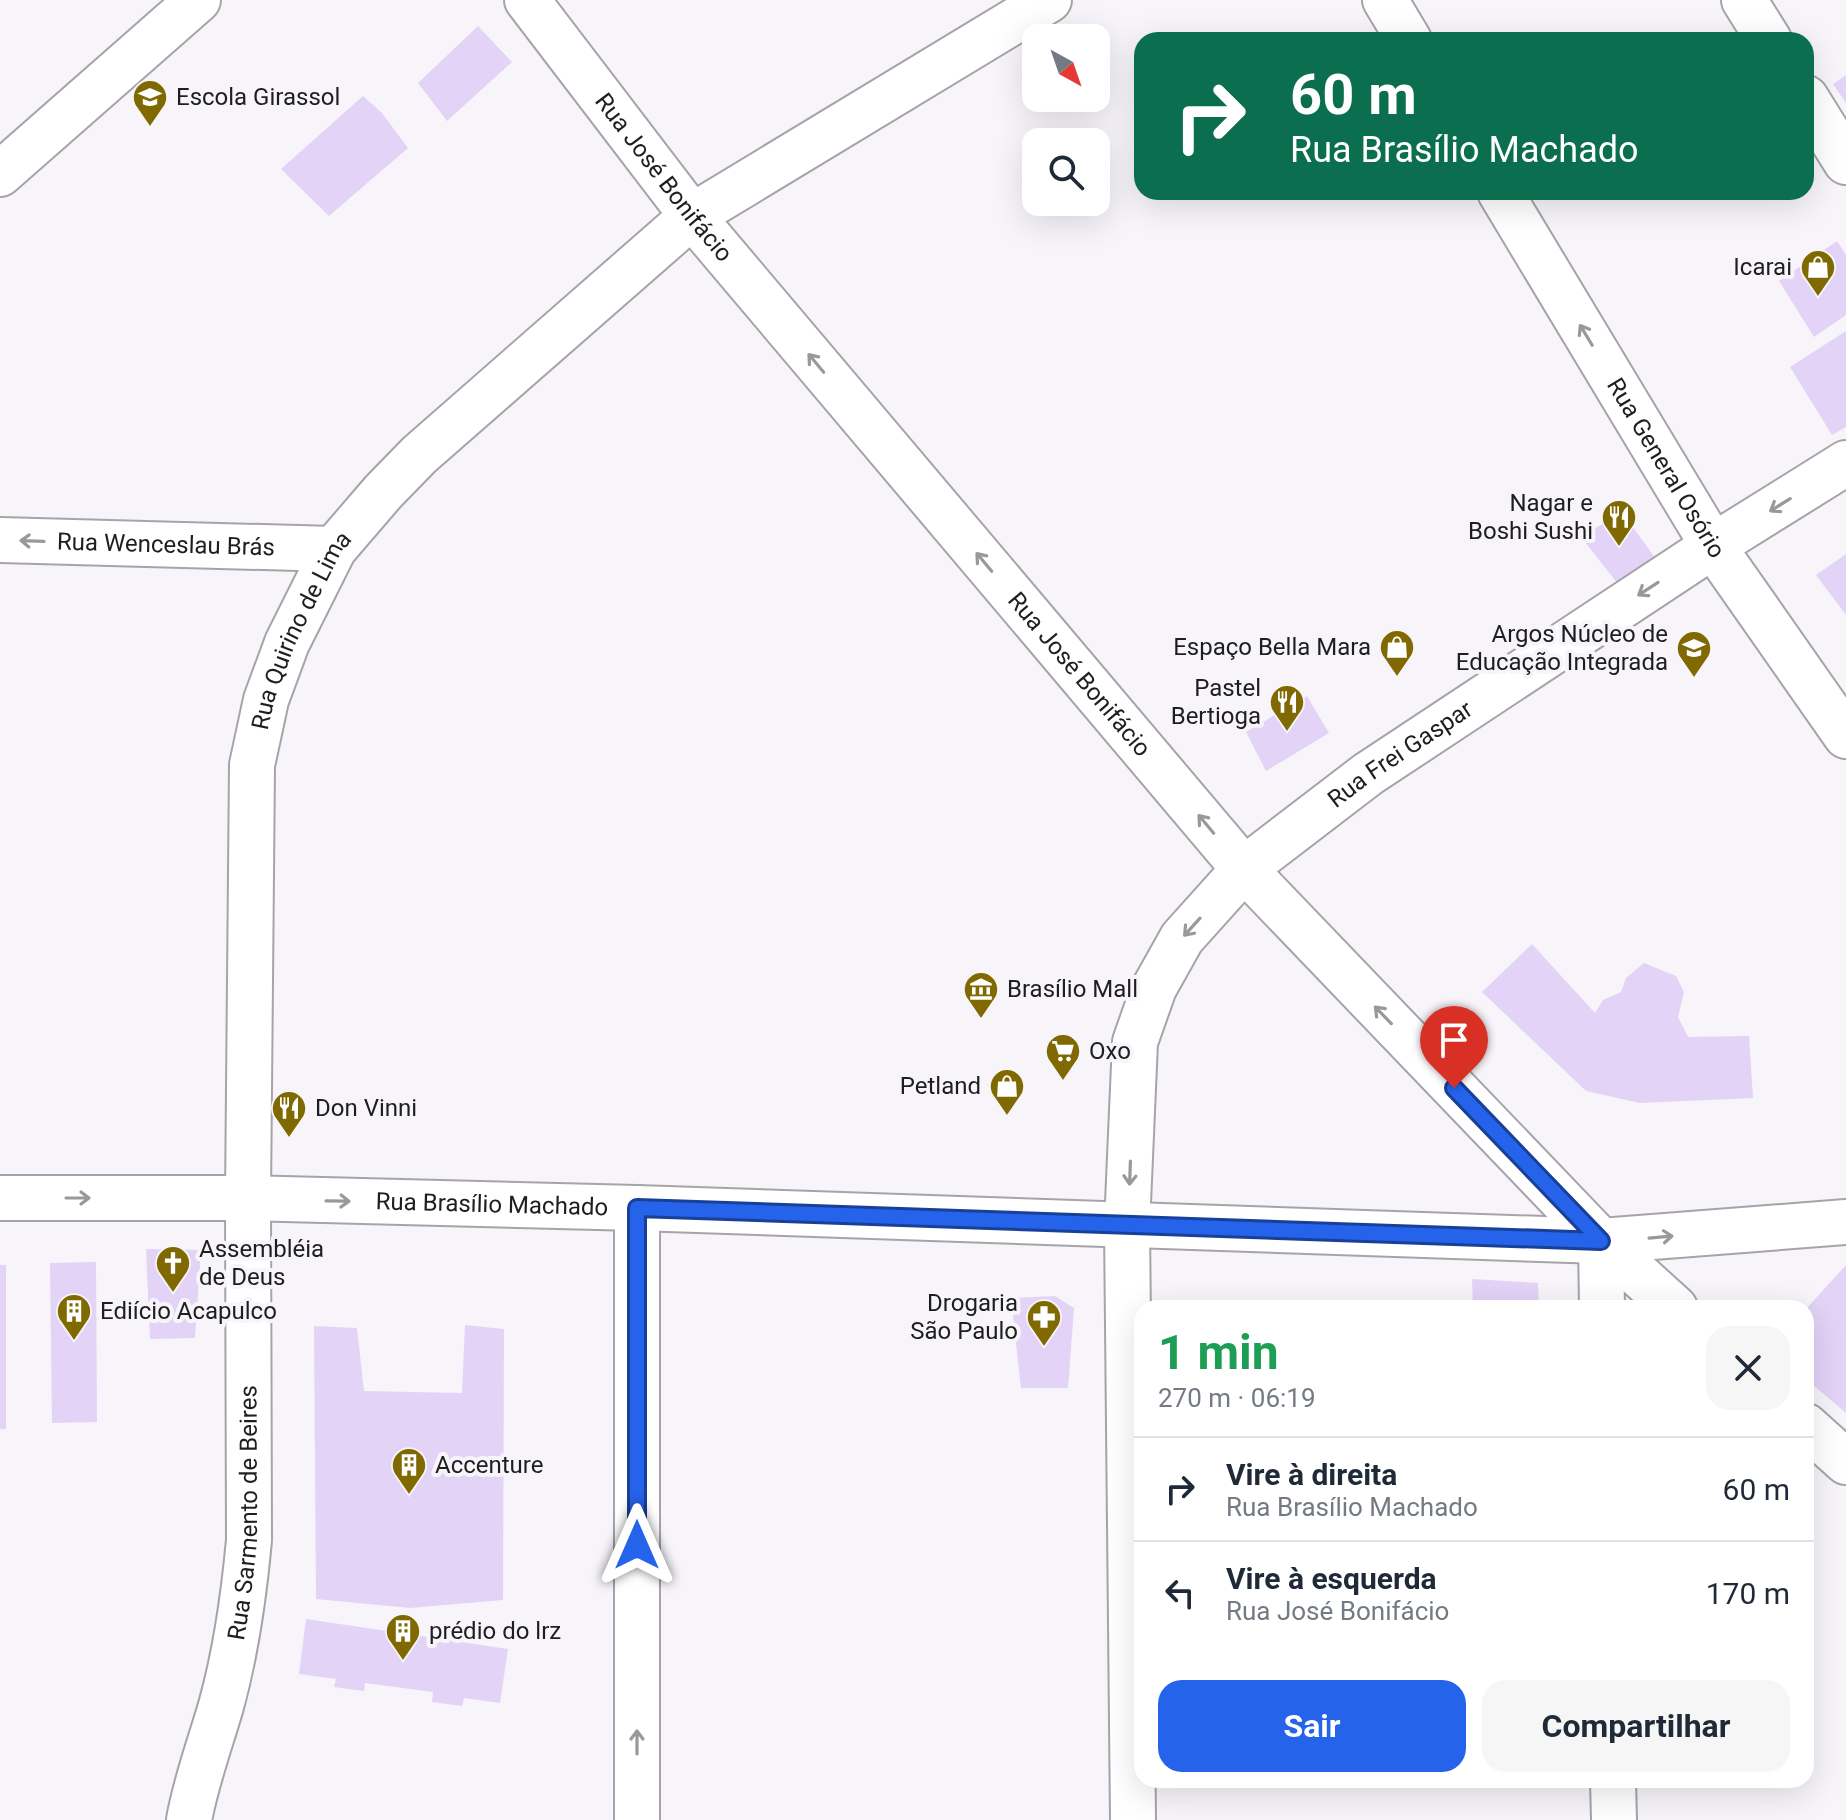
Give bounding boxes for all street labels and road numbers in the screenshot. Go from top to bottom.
street label: Rua José Bonifácio [589,88,738,267]
street label: Rua General Osório [1601,373,1731,563]
street label: Rua Quirino de Lima [246,526,357,732]
street label: Rua Wenceslau Brás [57,528,275,561]
street label: Rua José Bonifácio [1002,587,1157,762]
street label: Rua Frei Gaspar [1322,695,1478,814]
street label: Rua Brasílio Machado [375,1187,608,1221]
street label: Rua Sarmento de Beires [222,1385,263,1642]

